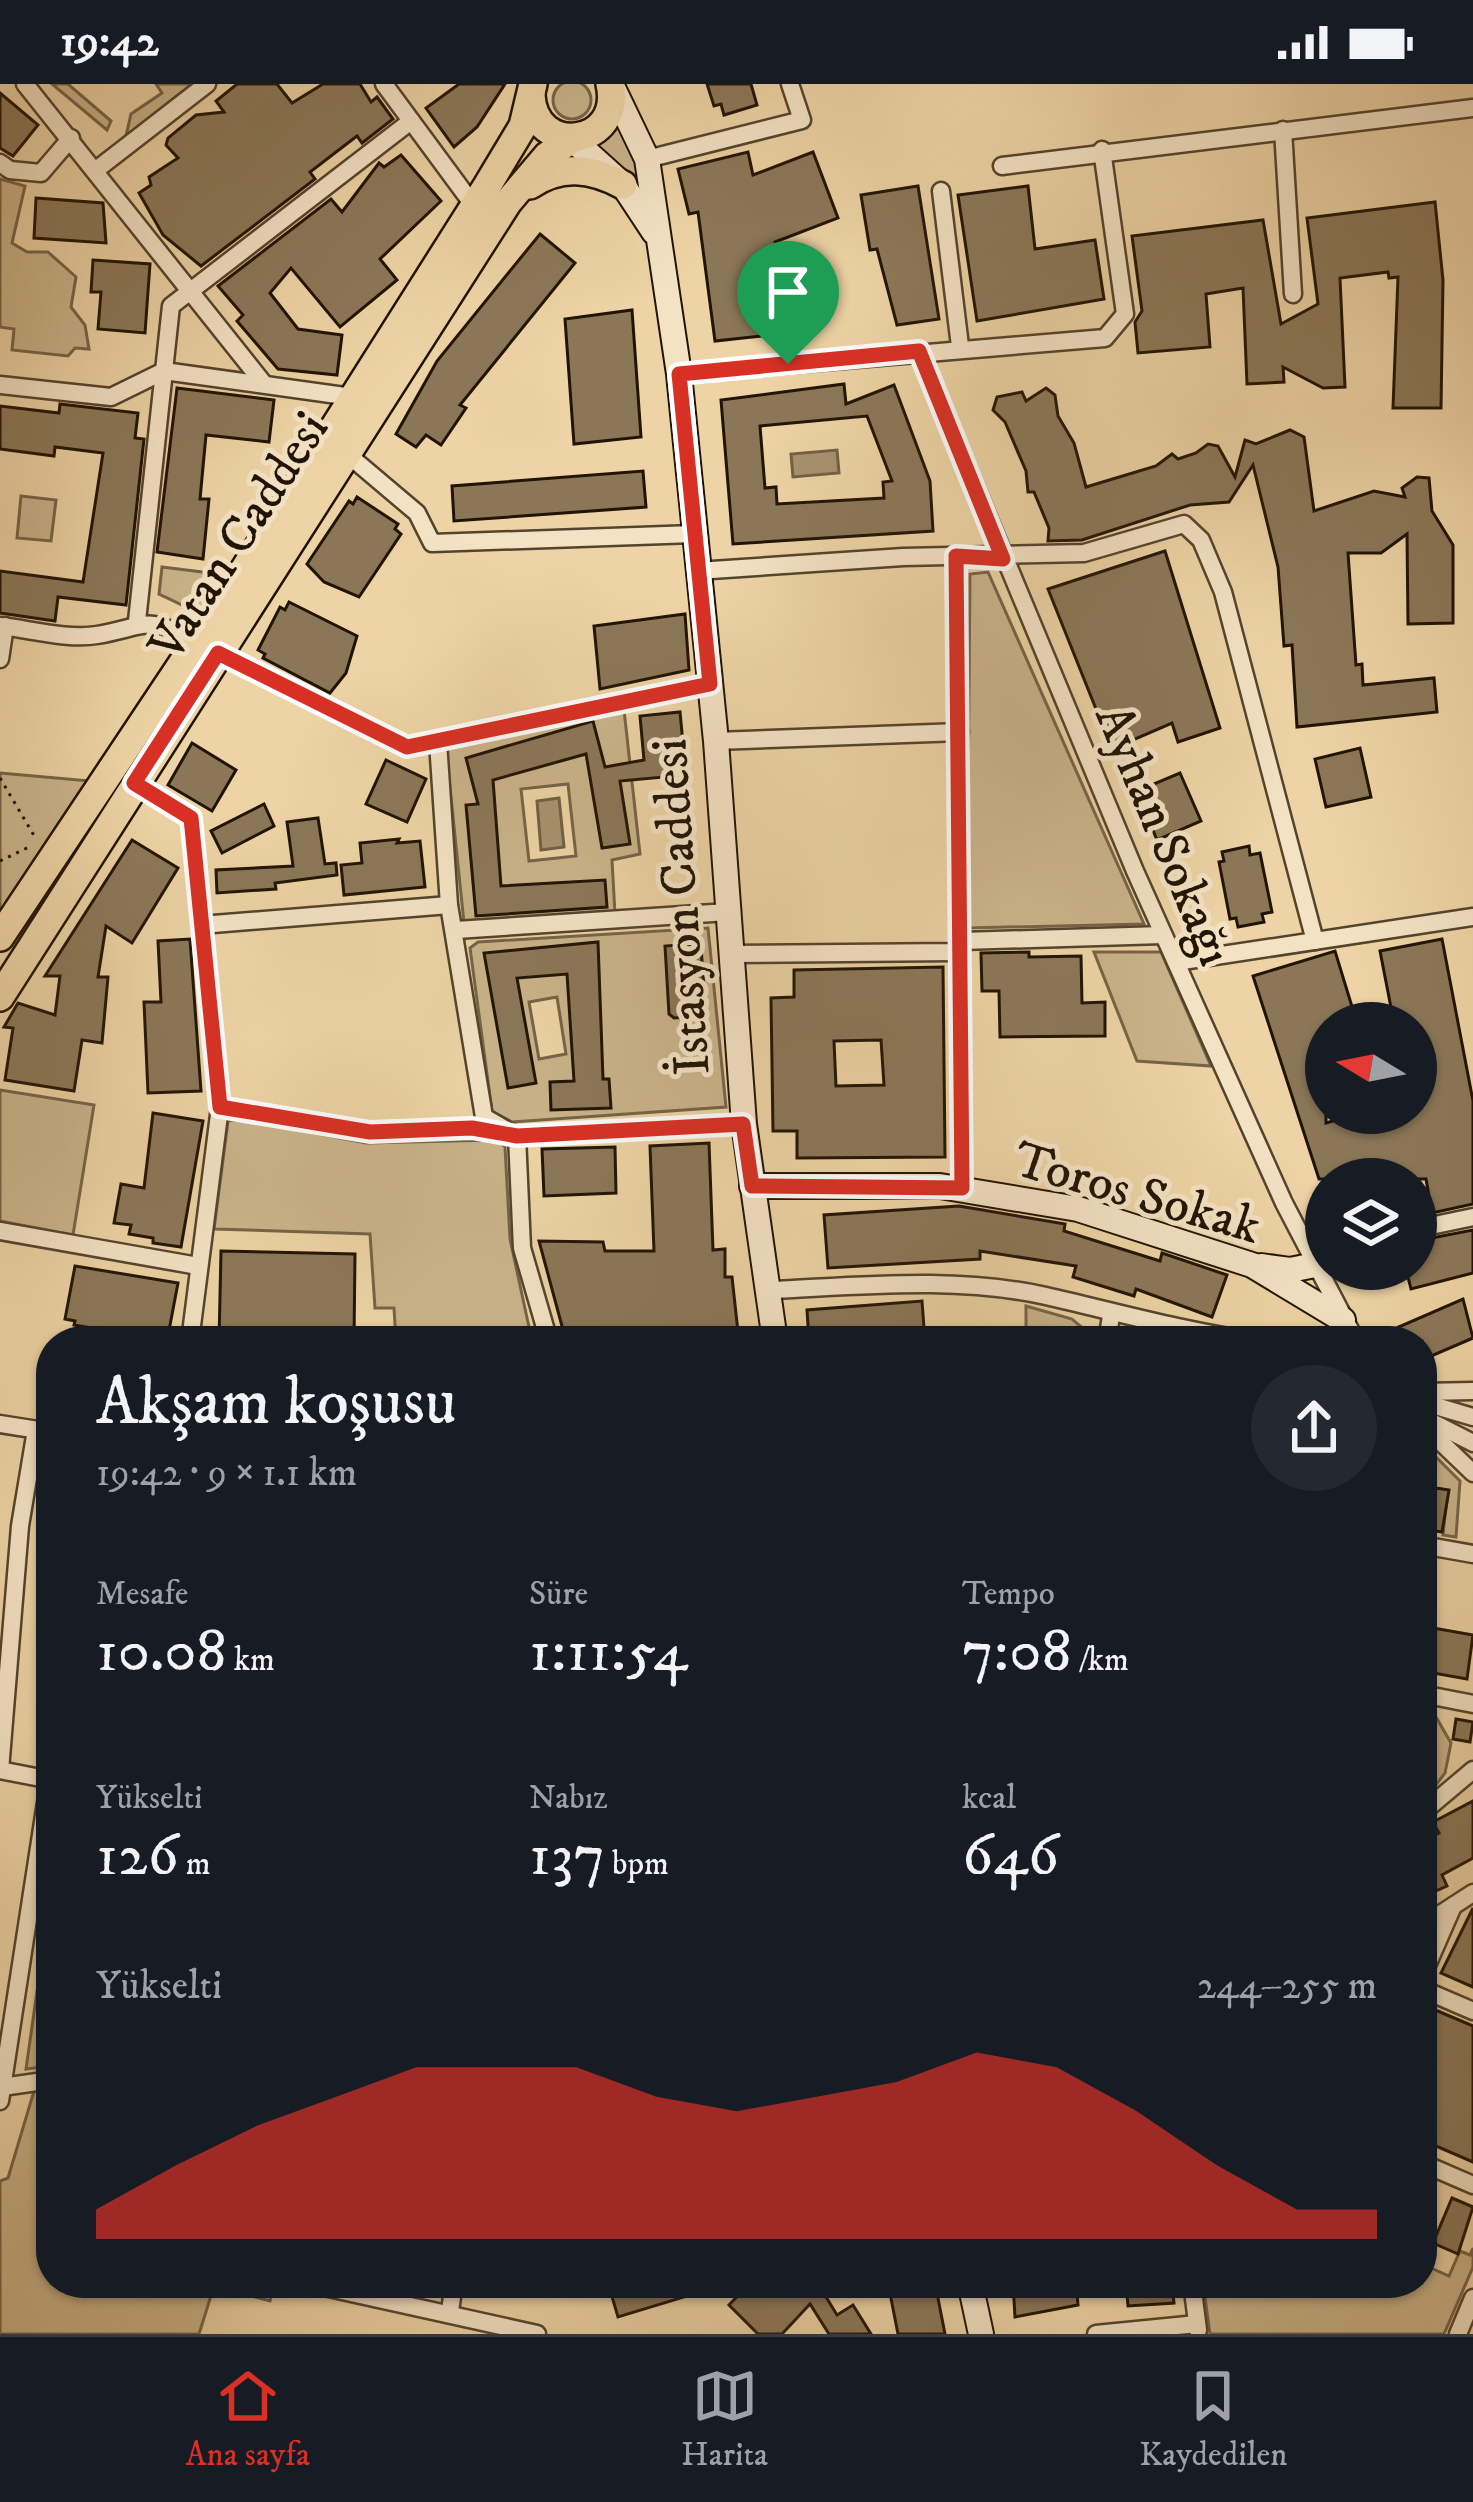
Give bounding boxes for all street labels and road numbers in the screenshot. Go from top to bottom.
street label: Vatan Caddesi [135,400,344,674]
street label: Ayhan Sokağı [1080,695,1247,975]
street label: İstasyon Caddesi [638,736,726,1077]
street label: Toros Sokak [1007,1128,1268,1260]

